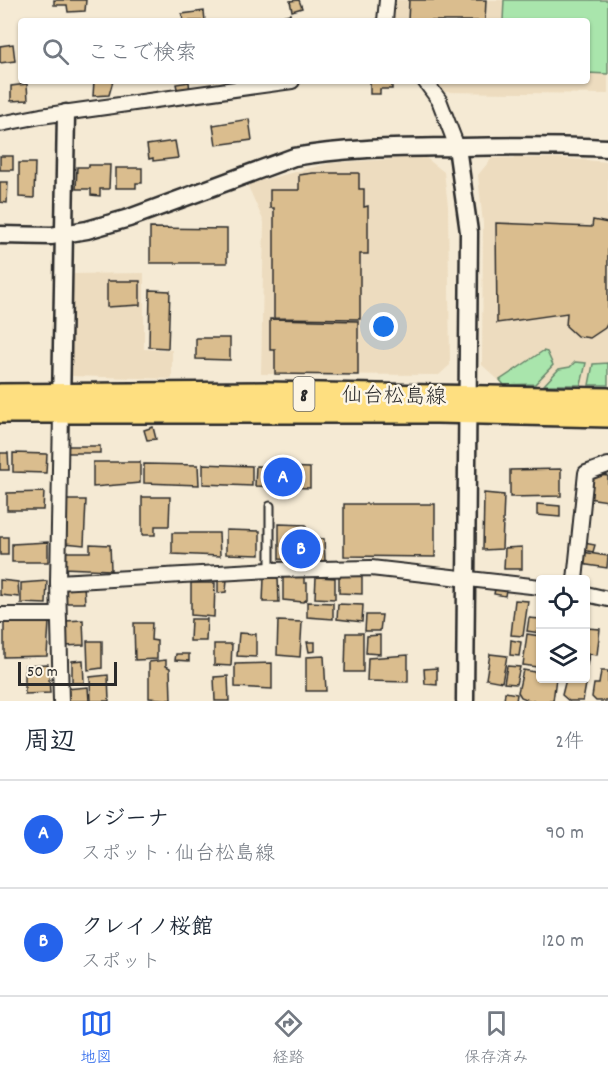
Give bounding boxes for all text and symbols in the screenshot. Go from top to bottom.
search box [18,18,590,84]
icon: search [39,35,72,68]
text: ここで検索 [87,39,197,70]
your location [369,312,398,341]
road number: 8 [294,377,314,411]
street label: 仙台松島線 [341,382,447,414]
pin: A [264,454,302,500]
pin: B [282,526,320,572]
map controls [536,575,590,683]
button: locate [536,575,590,629]
button: layers [536,629,590,683]
scale bar [18,659,117,686]
text: 50 m [27,661,58,684]
text: 周辺 [24,725,76,762]
text: 2件 [555,729,584,757]
text: レジーナ [81,805,169,836]
text: A [38,820,49,848]
text: 90 m [546,820,584,848]
text: スポット · 仙台松島線 [81,841,275,869]
text: クレイノ桜館 [81,913,213,944]
text: B [39,928,48,956]
text: 120 m [542,928,584,956]
text: スポット [81,949,161,977]
tab: 地図 [80,1007,113,1070]
tab: 経路 [272,1007,305,1070]
tab: 保存済み [464,1007,528,1070]

